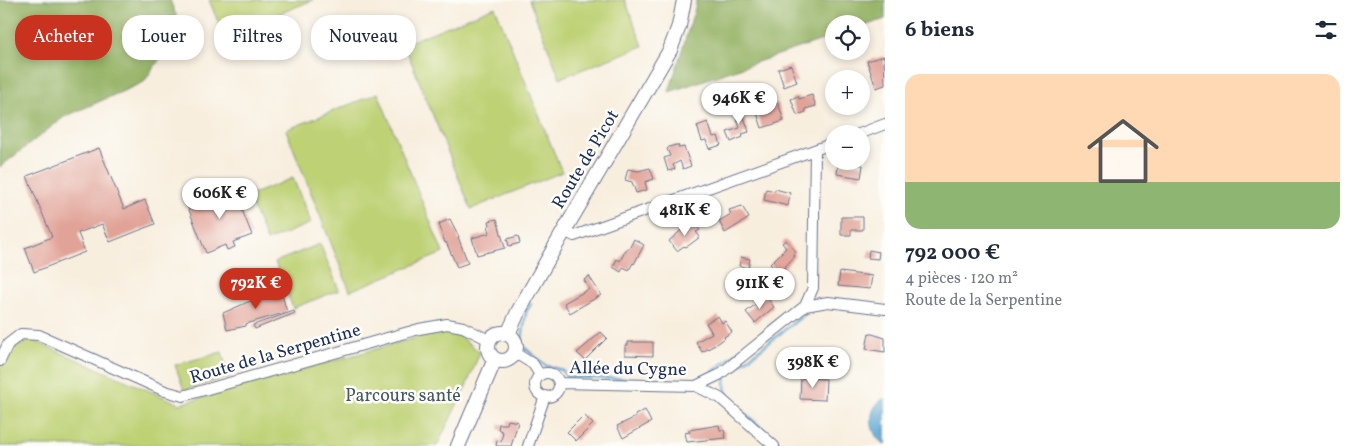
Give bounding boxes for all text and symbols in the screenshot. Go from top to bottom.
chip: Acheter [15,15,112,60]
chip: Louer [122,15,204,60]
chip: Filtres [214,15,301,60]
chip: Nouveau [311,15,416,60]
map controls [825,15,870,170]
button: locate [825,15,870,60]
text: 6 biens [905,16,975,45]
icon: filters [1312,16,1340,44]
button: + [825,70,870,115]
pin: 946K € [698,82,780,125]
text: 946K € [712,88,766,110]
street label: Route de Picot [547,105,626,214]
icon: home [1078,106,1168,196]
button: − [825,125,870,170]
pin: 606K € [179,178,261,220]
text: 606K € [193,183,247,205]
pin: 481K € [644,194,726,237]
text: 481K € [659,200,711,222]
text: 792 000 € [905,239,1000,268]
pin: 792K € [215,268,297,310]
pin: 911K € [719,268,801,310]
text: 4 pièces · 120 m² [905,268,1018,290]
text: 792K € [230,273,282,295]
text: 911K € [736,273,784,295]
text: Route de la Serpentine [905,290,1062,312]
street label: Route de la Serpentine [187,318,364,391]
pin: 398K € [772,346,854,389]
text: 398K € [787,352,839,374]
street label: Allée du Cygne [569,356,687,383]
park label: Parcours santé [345,384,461,409]

